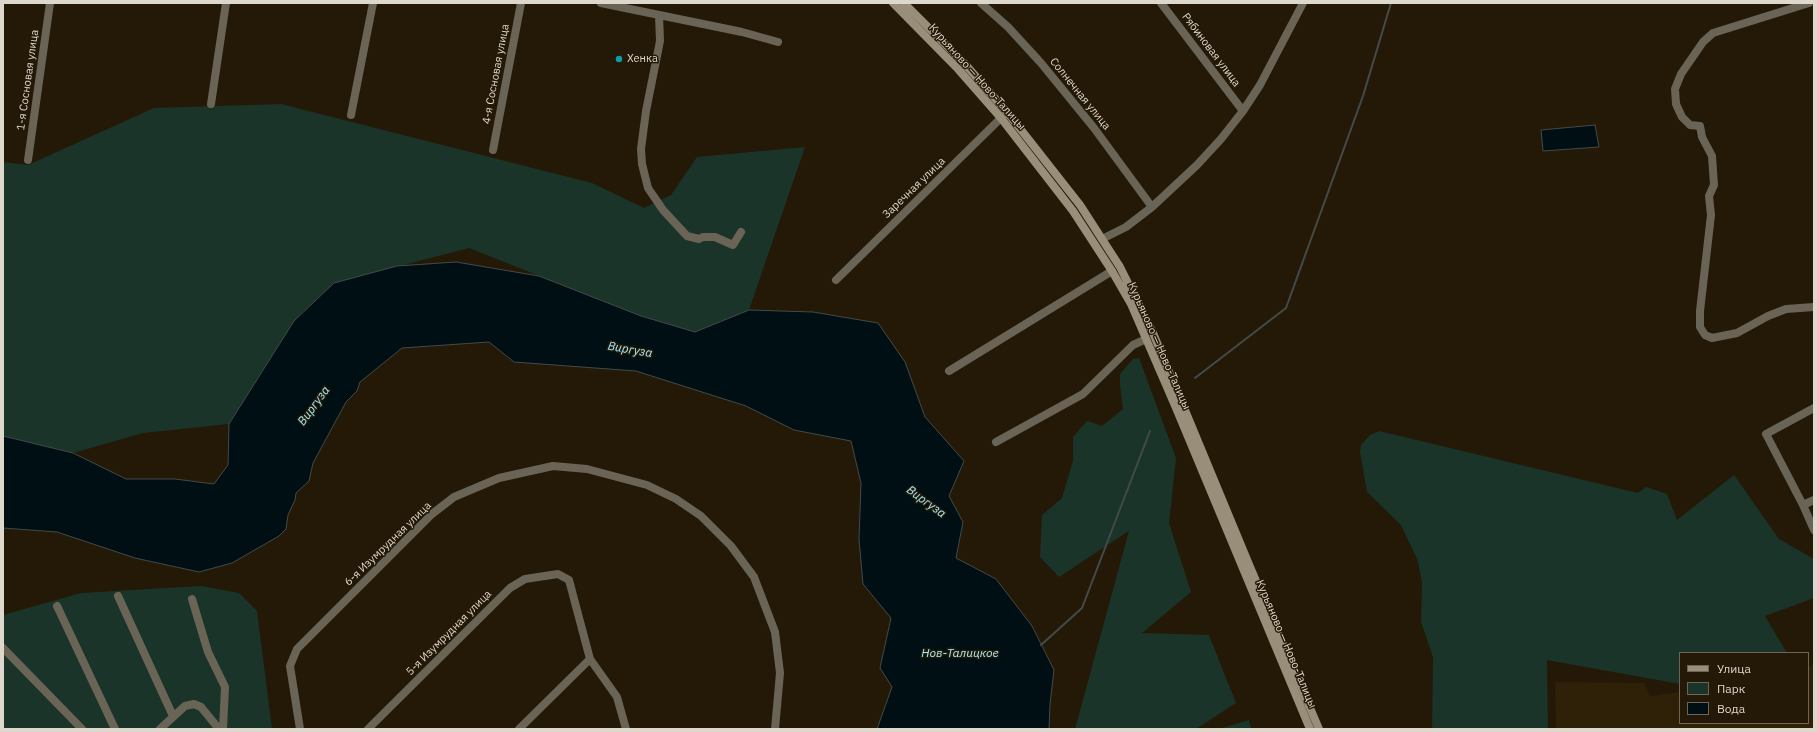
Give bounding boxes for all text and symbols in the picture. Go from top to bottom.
street label: Рябиновая улица [1179,11,1243,89]
street label: Курьяново — Ново-Талицы [926,21,1028,133]
street label: 4-я Сосновая улица [480,23,512,125]
street label: 1-я Сосновая улица [14,29,42,131]
place label: Хенка [627,52,658,66]
marker: Хенка [614,54,624,64]
street label: Солнечная улица [1047,55,1113,133]
street label: Заречная улица [880,155,948,221]
street label: Курьяново — Ново-Талицы [1125,280,1193,412]
water label: Виргуза [607,339,653,361]
water label: Виргуза [295,384,333,428]
water label: Виргуза [904,483,948,521]
street label: 6-я Изумрудная улица [342,499,434,589]
street label: Курьяново — Ново-Талицы [1253,578,1319,710]
street label: 5-я Изумрудная улица [404,588,494,678]
water label: Нов-Талицкое [921,647,999,661]
legend [1679,652,1809,724]
text: Улица [1717,661,1751,676]
text: Парк [1717,681,1745,696]
text: Вода [1717,701,1745,716]

